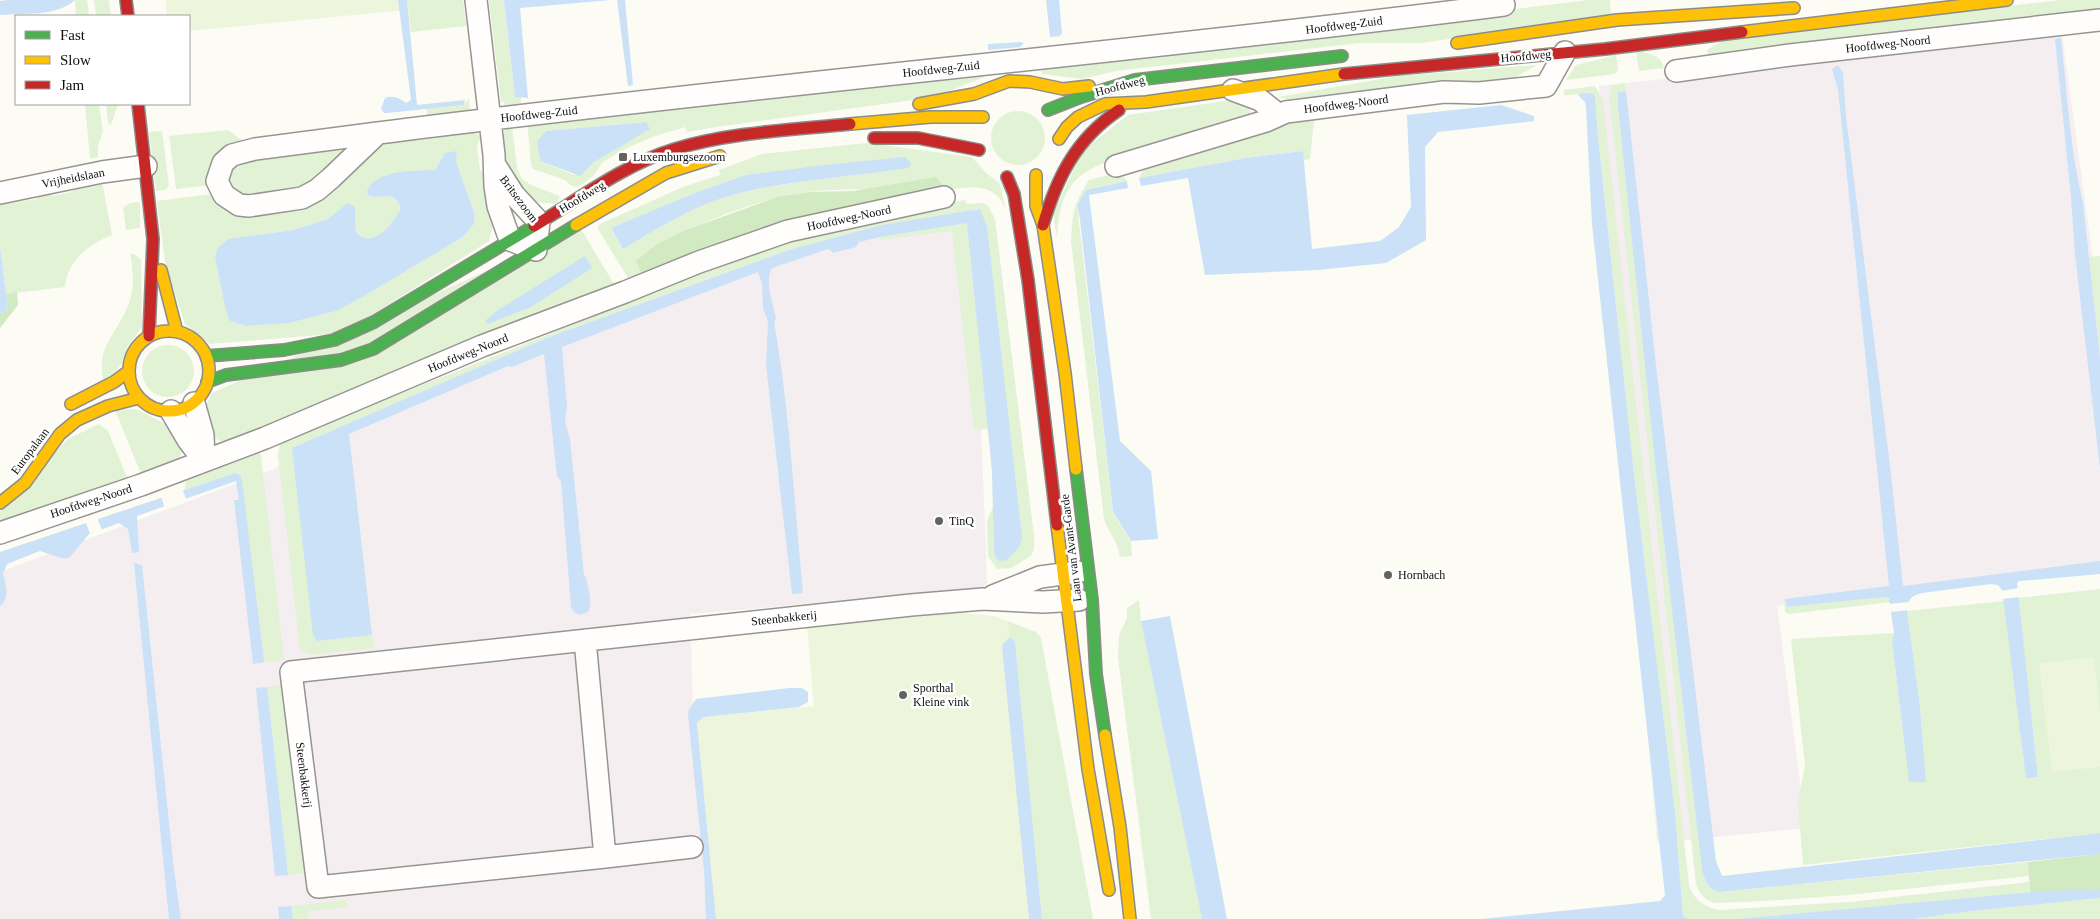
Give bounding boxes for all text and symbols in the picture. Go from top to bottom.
street label: Hoofdweg-Zuid [1305,13,1383,37]
legend [15,15,190,105]
text: Fast [60,27,86,43]
street label: Hoofdweg-Noord [1845,33,1931,55]
street label: Hoofdweg [1500,47,1552,65]
text: Slow [60,52,91,68]
street label: Hoofdweg-Zuid [902,58,980,80]
street label: Hoofdweg [1094,73,1146,99]
text: Jam [60,77,84,93]
street label: Hoofdweg-Noord [1303,92,1389,116]
street label: Hoofdweg-Zuid [500,103,578,125]
place label: Luxemburgsezoom [633,150,726,164]
marker: Luxemburgsezoom [617,151,629,163]
street label: Vrijheidslaan [40,165,106,191]
street label: Britsezoom [497,173,542,226]
street label: Hoofdweg [557,178,607,216]
street label: Hoofdweg-Noord [806,202,892,234]
street label: Hoofdweg-Noord [426,331,510,375]
street label: Europalaan [8,425,52,477]
street label: Hoofdweg-Noord [48,481,134,521]
street label: Laan van Avant-Garde [1057,493,1085,603]
place label: TinQ [949,514,974,528]
marker: TinQ [933,515,945,527]
place label: Hornbach [1398,568,1445,582]
marker: Hornbach [1382,569,1394,581]
street label: Steenbakkerij [750,608,818,628]
place label: Sporthal Kleine vink [913,681,969,709]
marker: Sporthal Kleine vink [897,689,909,701]
street label: Steenbakkerij [293,741,315,809]

